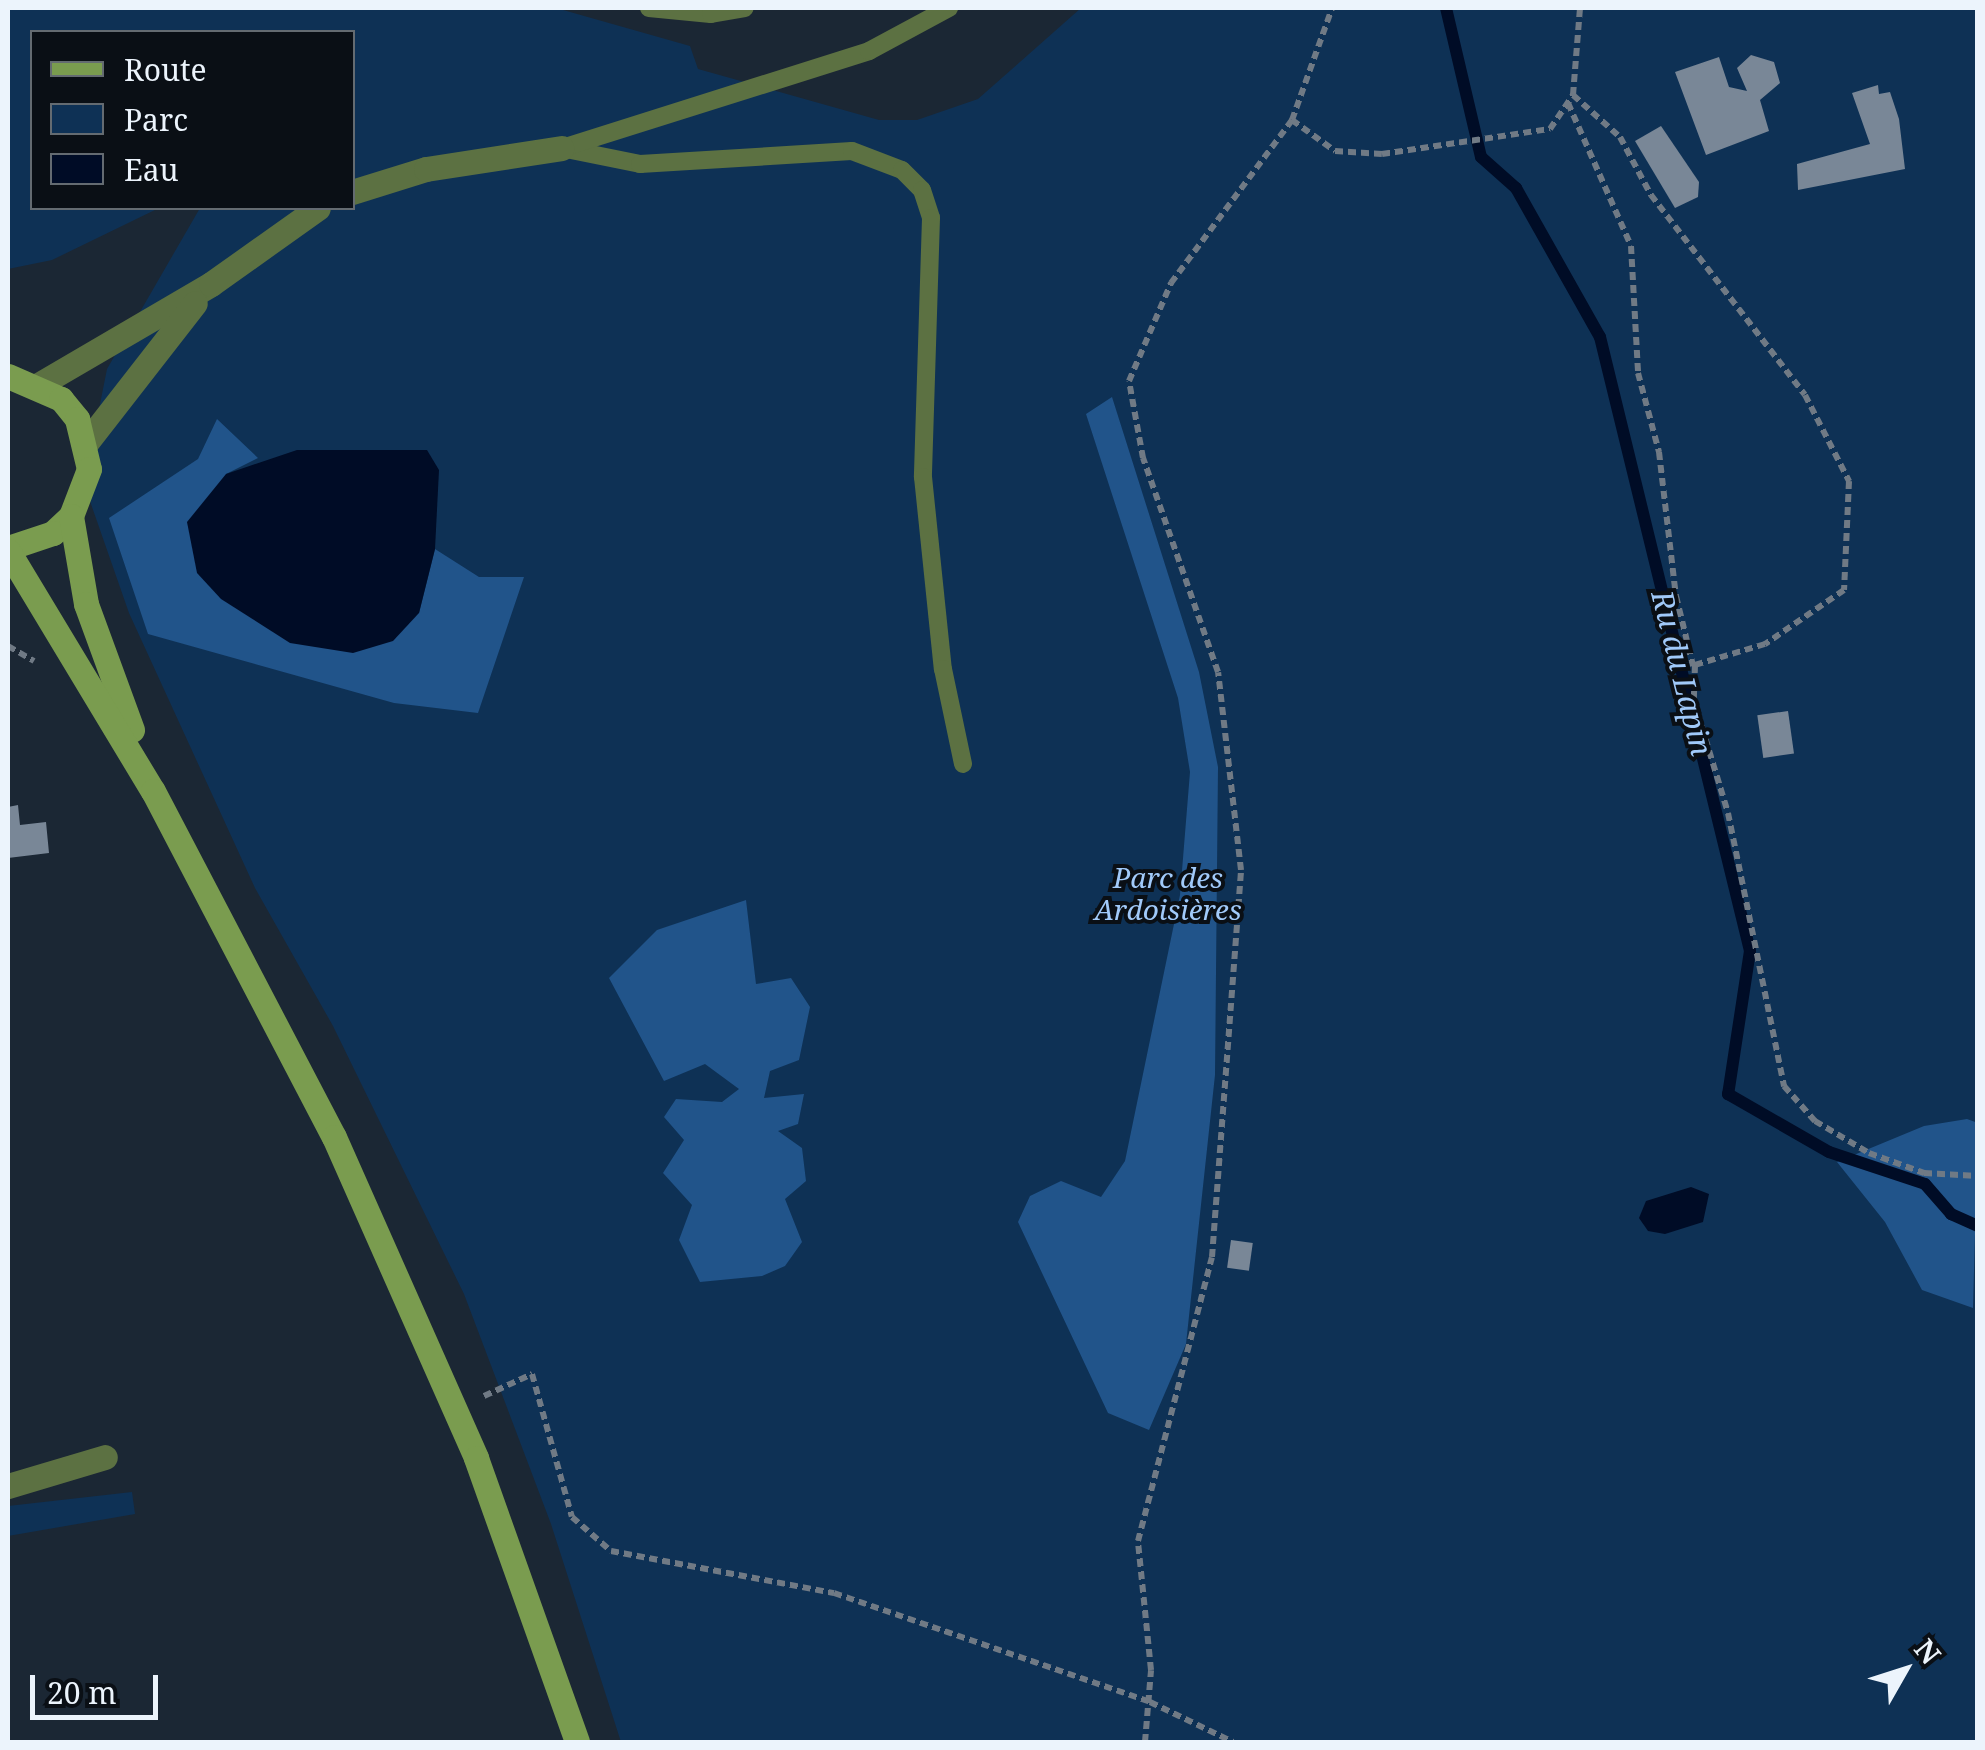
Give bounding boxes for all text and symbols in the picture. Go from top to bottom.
legend [30,30,355,210]
text: Route [124,49,207,90]
text: Parc [124,99,188,140]
text: Eau [124,149,179,190]
water label: Ru du Lapin [1644,587,1720,759]
park label: Parc des Ardoisières [1094,860,1242,926]
north arrow [1855,1620,1955,1720]
text: N [1907,1631,1950,1672]
scale bar [35,1655,162,1717]
text: 20 m [47,1672,117,1713]

